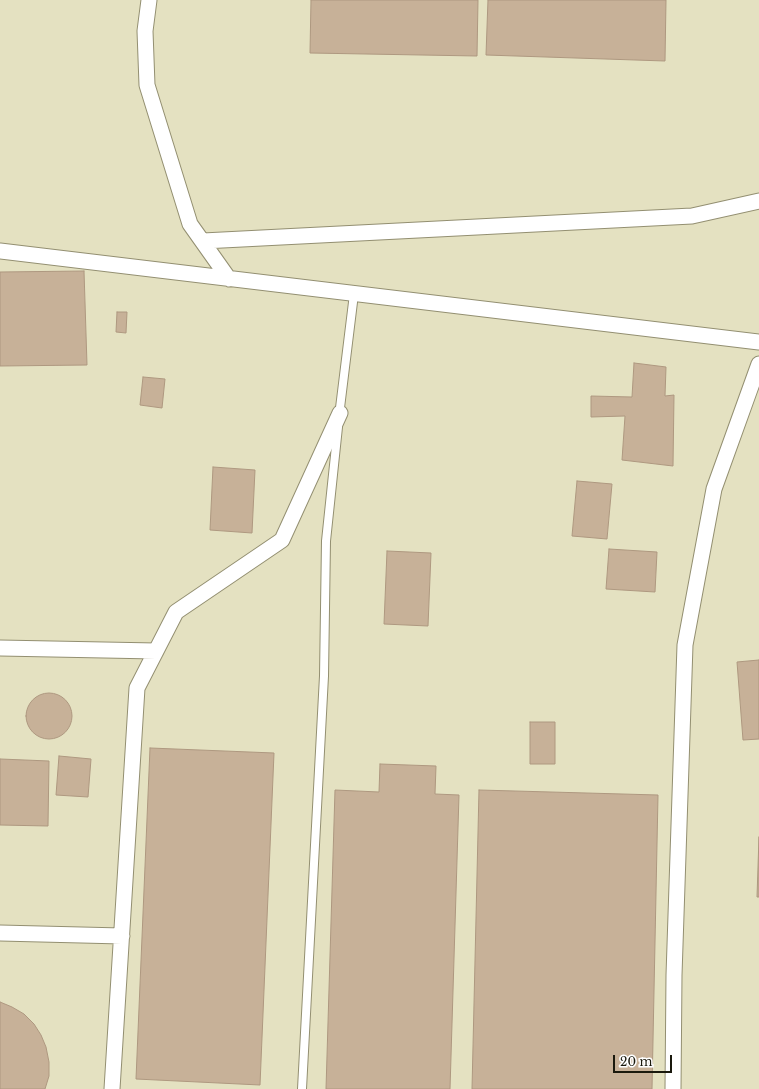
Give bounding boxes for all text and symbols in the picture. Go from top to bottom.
scale bar [615,1047,674,1073]
text: 20 m [620,1054,652,1069]

